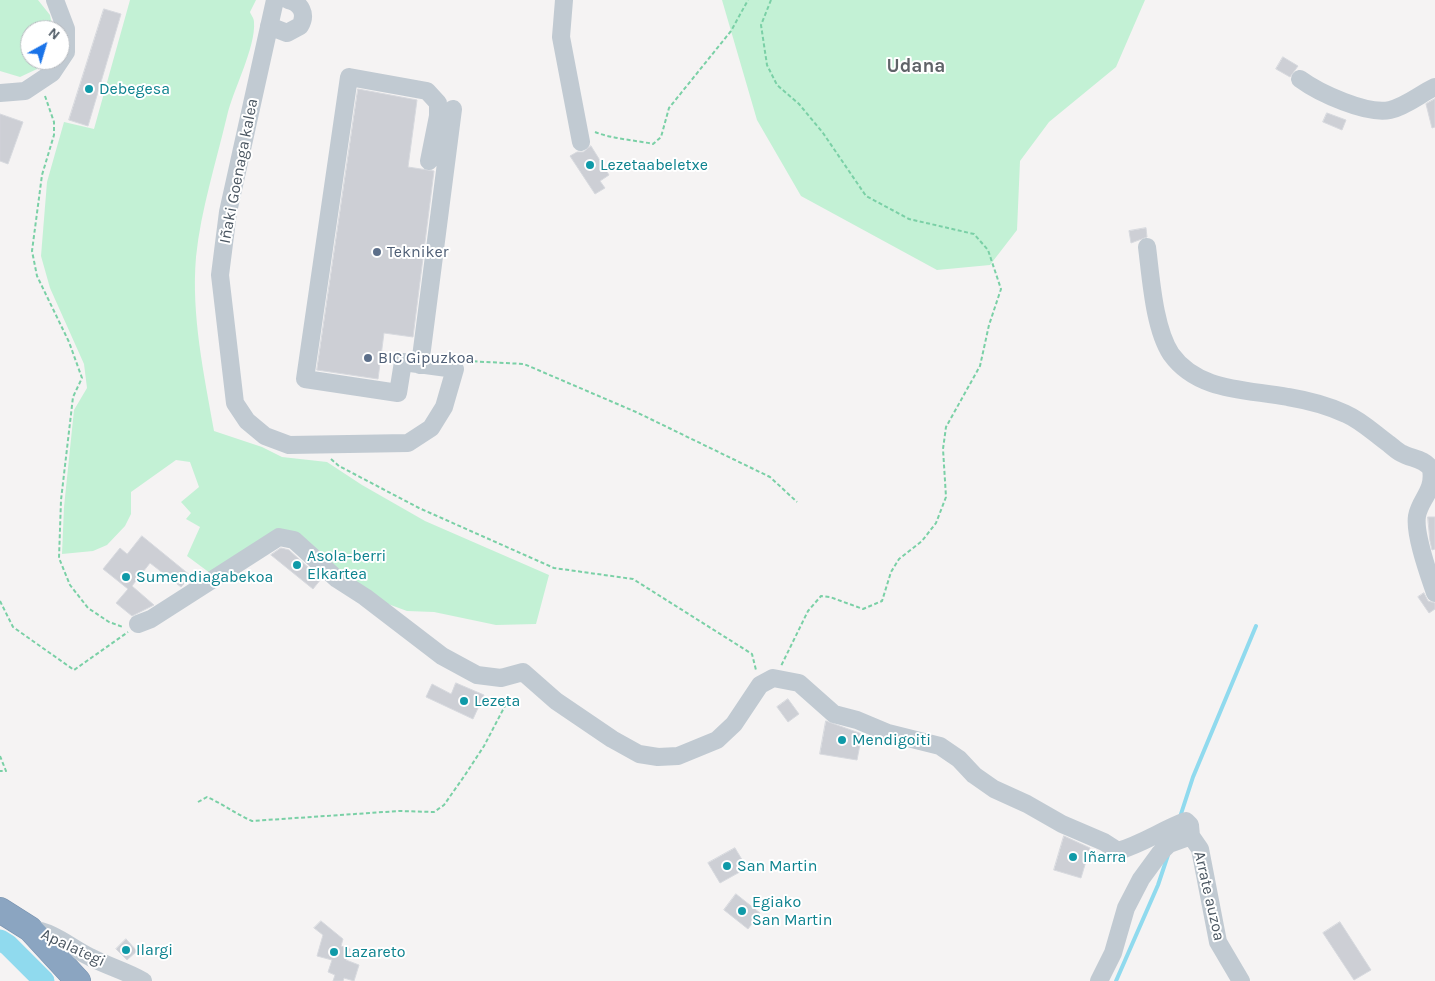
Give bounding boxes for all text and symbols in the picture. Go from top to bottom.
north arrow [20,20,70,70]
text: N [45,24,63,43]
district label: Udana [887,56,945,78]
place label: Debegesa [99,79,170,99]
marker: Debegesa [83,83,95,95]
street label: Iñaki Goenaga kalea [216,97,262,245]
place label: Lezetaabeletxe [600,155,708,175]
marker: Lezetaabeletxe [584,159,596,171]
place label: Tekniker [387,242,448,262]
marker: Tekniker [371,246,383,258]
place label: BIC Gipuzkoa [378,348,474,368]
marker: BIC Gipuzkoa [362,352,374,364]
place label: Asola-berri Elkartea [307,546,386,584]
marker: Asola-berri Elkartea [291,559,303,571]
place label: Sumendiagabekoa [136,567,273,587]
marker: Sumendiagabekoa [120,571,132,583]
place label: Lezeta [474,691,520,711]
marker: Lezeta [458,695,470,707]
place label: Mendigoiti [852,730,931,750]
marker: Mendigoiti [836,734,848,746]
place label: Iñarra [1083,847,1126,867]
street label: Arrate auzoa [1189,849,1229,943]
marker: Iñarra [1067,851,1079,863]
place label: San Martin [737,856,818,876]
marker: San Martin [721,860,733,872]
place label: Egiako San Martin [752,892,833,930]
marker: Egiako San Martin [736,905,748,917]
street label: Apalategi [38,925,108,971]
place label: Ilargi [136,940,173,960]
place label: Lazareto [344,942,405,962]
marker: Ilargi [120,944,132,956]
marker: Lazareto [328,946,340,958]

